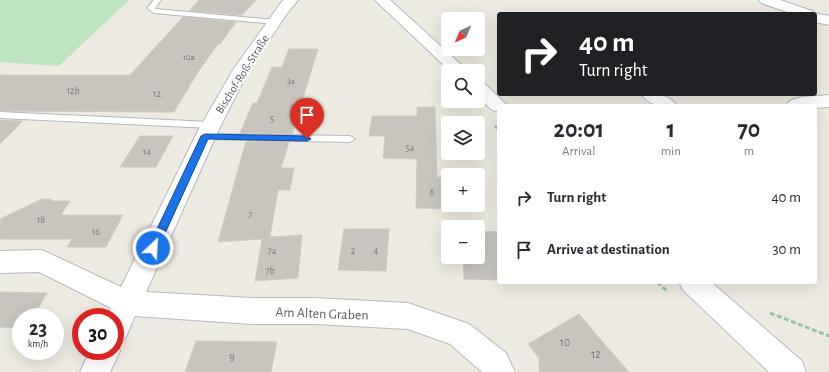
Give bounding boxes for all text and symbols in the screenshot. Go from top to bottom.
north arrow [441,12,485,56]
map controls [441,12,485,264]
icon: right [513,28,565,80]
text: 40 m [579,29,635,57]
street label: Bischof-Roß-Straße [213,32,271,116]
house number: 10a [183,53,195,62]
text: Turn right [579,62,648,80]
button: search [441,64,485,108]
house number: 3a [287,77,295,86]
house number: 12b [66,86,80,96]
house number: 12 [153,89,161,99]
pin [290,98,324,139]
icon: arrive [296,104,318,126]
house number: 5 [270,114,274,124]
button: layers [441,116,485,160]
text: 20:01 [554,118,604,142]
text: 1 [666,118,675,142]
text: 70 [738,118,760,142]
house number: 5a [406,143,415,153]
text: Arrival [562,145,596,158]
text: min [661,145,681,158]
text: m [744,145,754,158]
house number: 14 [143,147,151,157]
button: + [441,168,485,212]
house number: 6 [430,187,435,197]
icon: right [513,187,535,209]
text: Turn right [547,190,606,205]
text: 40 m [771,190,801,205]
house number: 7 [248,210,252,220]
house number: 18 [37,215,45,225]
button: − [441,220,485,264]
house number: 16 [92,227,100,237]
position arrow [132,227,174,269]
icon: arrive [513,239,535,261]
text: Arrive at destination [547,242,670,257]
text: 30 m [772,242,801,257]
house number: 7a [268,246,277,256]
house number: 2 [351,246,356,256]
house number: 4 [374,246,379,256]
house number: 7b [265,266,275,276]
street label: Am Alten Graben [275,305,369,323]
speed limit sign: 30 [72,308,124,360]
text: 23 [29,319,47,339]
house number: 10 [560,336,570,348]
text: km/h [28,339,48,349]
house number: 12 [591,348,601,360]
house number: 9 [229,351,235,363]

